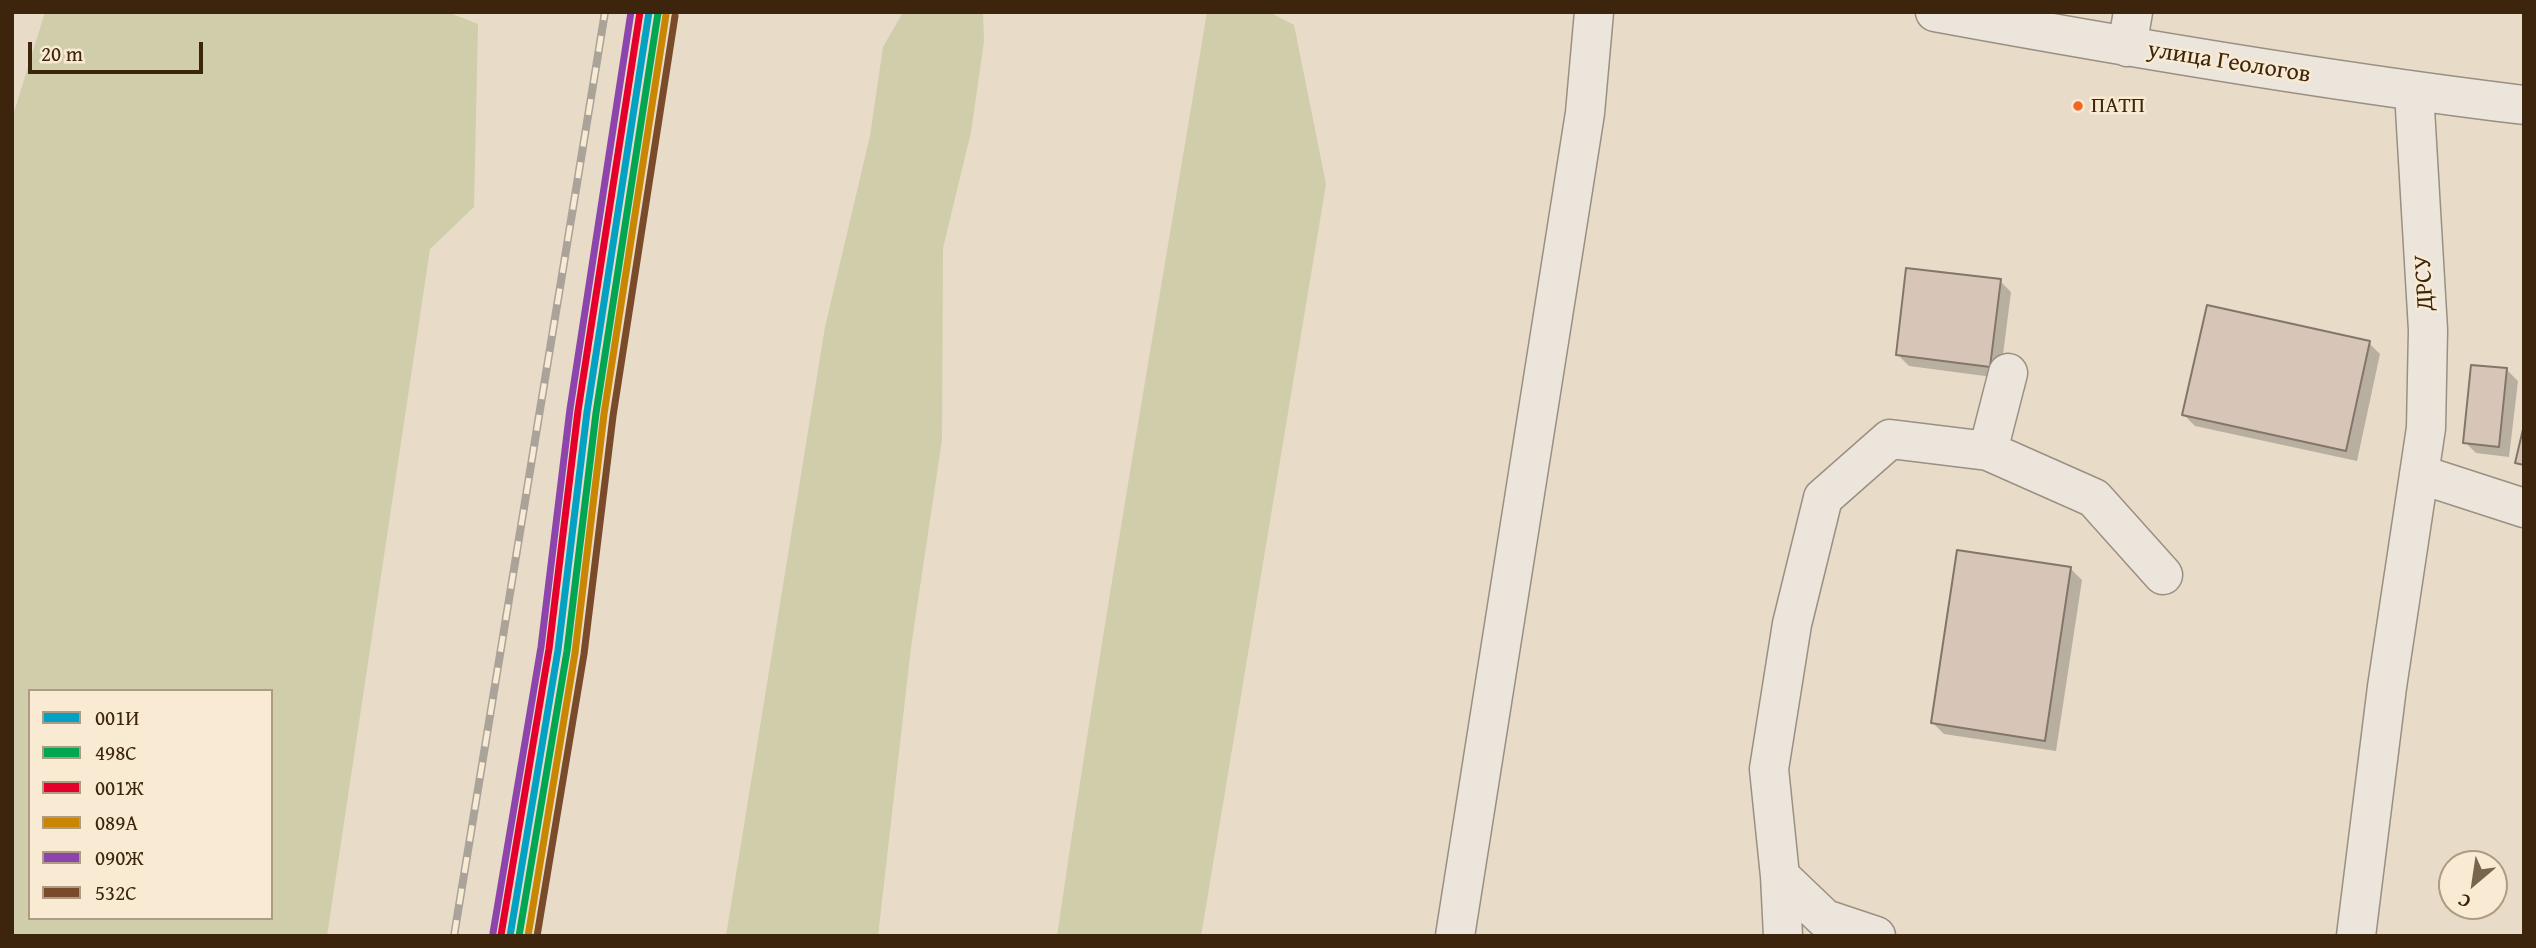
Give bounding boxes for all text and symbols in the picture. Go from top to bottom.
scale bar [32,28,206,72]
street label: улица Геологов [2145,36,2313,90]
text: 20 m [41,38,83,69]
place label: ПАТП [2091,93,2145,119]
marker: ПАТП [2071,99,2085,113]
street label: ДРСУ [2409,254,2441,312]
legend [28,689,273,920]
text: 001И [95,702,139,733]
text: 498С [95,737,137,768]
text: 001Ж [95,772,144,803]
text: 089А [95,807,138,838]
text: 090Ж [95,842,144,873]
north arrow [2438,850,2508,920]
text: 532С [95,877,137,908]
text: С [2452,887,2475,916]

